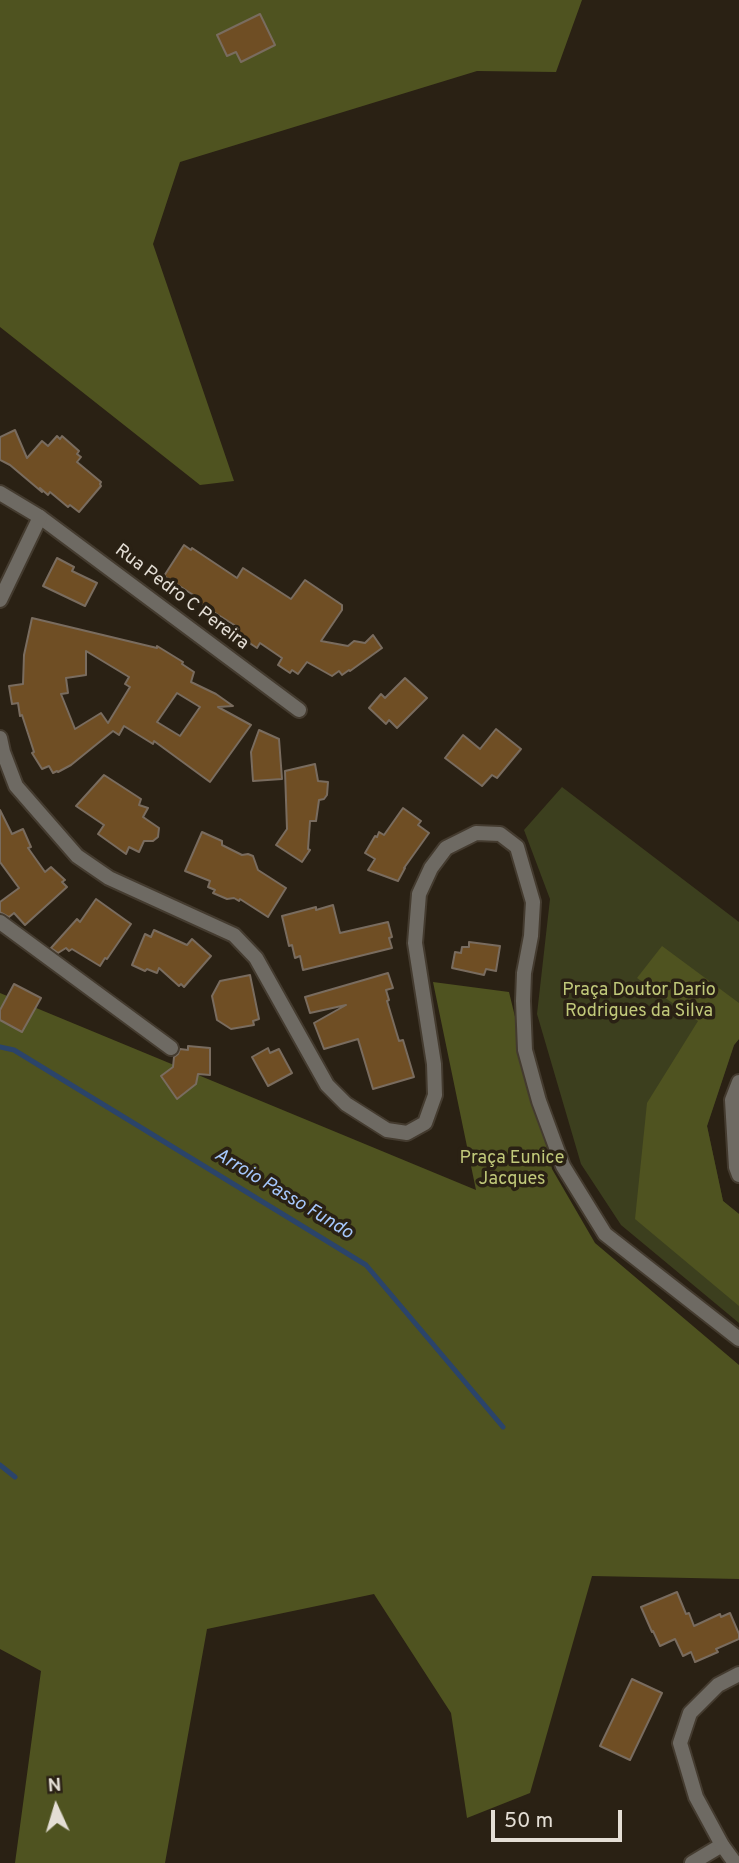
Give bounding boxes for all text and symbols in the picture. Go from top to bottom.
street label: Rua Pedro C Pereira [110,541,252,655]
park label: Praça Doutor Dario Rodrigues da Silva [562,980,716,1023]
water label: Arroio Passo Fundo [210,1145,356,1245]
park label: Praça Eunice Jacques [460,1148,564,1190]
north arrow [21,1772,91,1842]
text: N [47,1774,62,1798]
scale bar [494,1797,625,1841]
text: 50 m [504,1808,553,1835]

